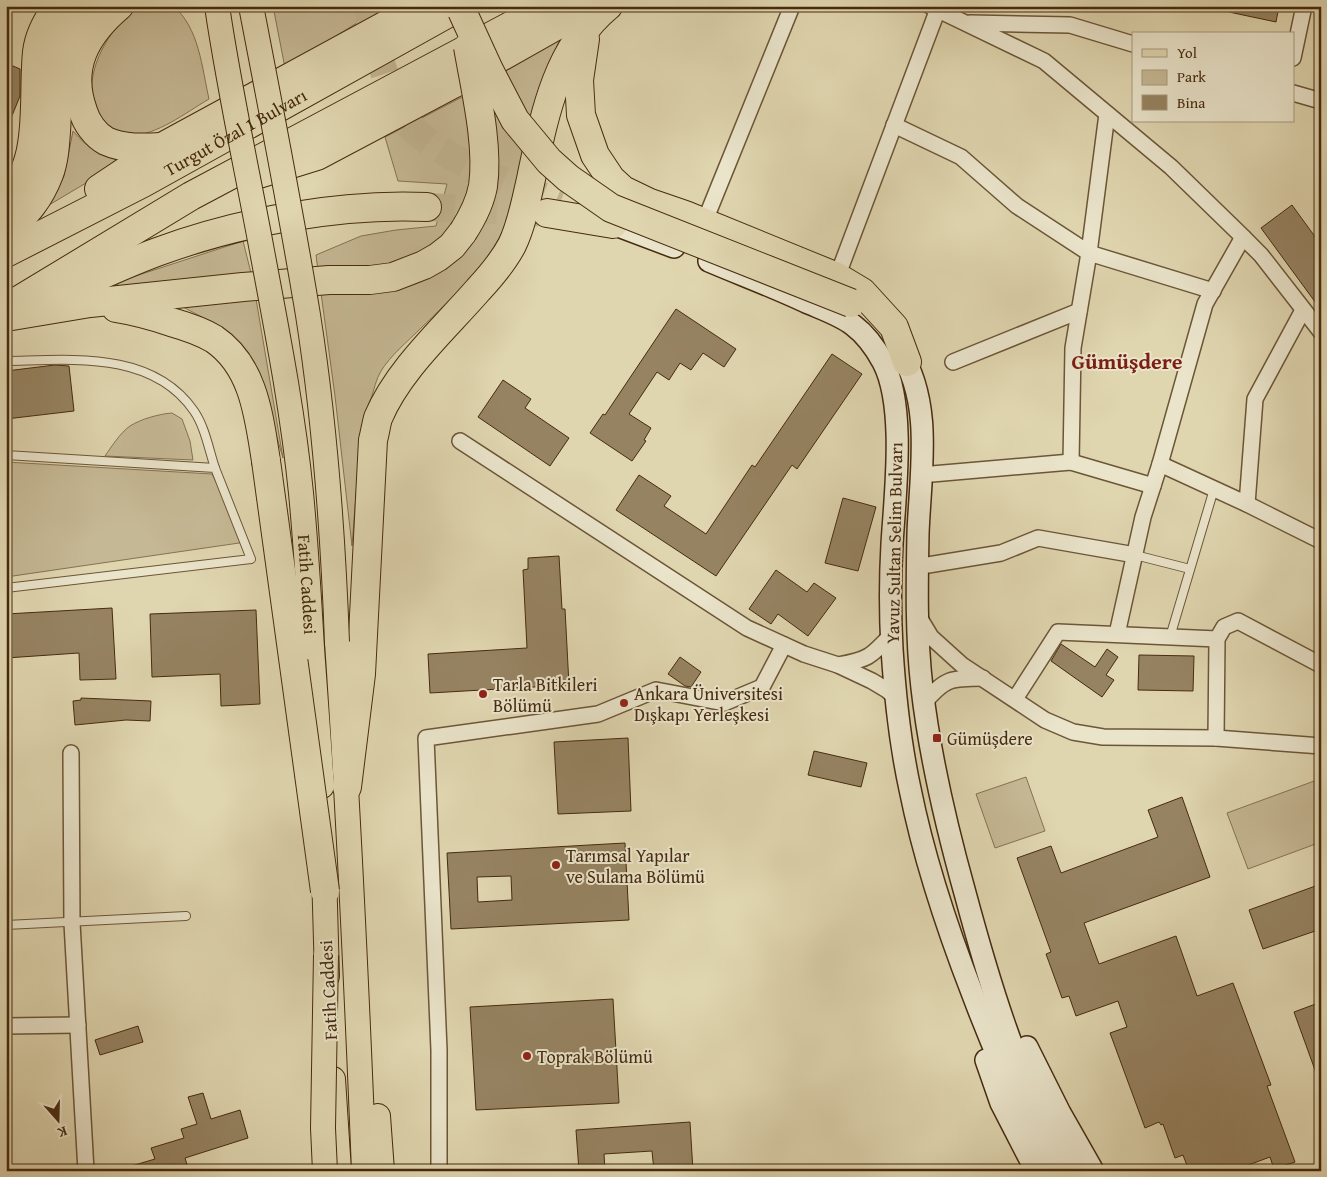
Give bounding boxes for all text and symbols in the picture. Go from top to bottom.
legend [1132,32,1294,122]
text: Yol [1177,42,1197,63]
text: Park [1177,66,1206,87]
street label: Turgut Özal 1 Bulvarı [158,81,311,183]
text: Bina [1177,92,1205,113]
district label: Gümüşdere [1072,345,1183,377]
street label: Yavuz Sultan Selim Bulvarı [879,442,909,644]
street label: Fatih Caddesi [291,533,325,635]
place label: Tarla Bitkileri Bölümü [493,671,598,719]
place label: Ankara Üniversitesi Dışkapı Yerleşkesi [634,680,783,728]
marker: Tarla Bitkileri Bölümü [477,688,489,700]
marker: Ankara Üniversitesi Dışkapı Yerleşkesi [618,697,630,709]
place label: Gümüşdere [947,725,1033,752]
marker: Gümüşdere [931,732,943,744]
place label: Tarımsal Yapılar ve Sulama Bölümü [566,842,705,890]
marker: Tarımsal Yapılar ve Sulama Bölümü [550,859,562,871]
street label: Fatih Caddesi [312,939,344,1041]
place label: Toprak Bölümü [537,1043,653,1070]
marker: Toprak Bölümü [521,1050,533,1062]
north arrow [32,1094,82,1144]
text: K [55,1121,70,1143]

